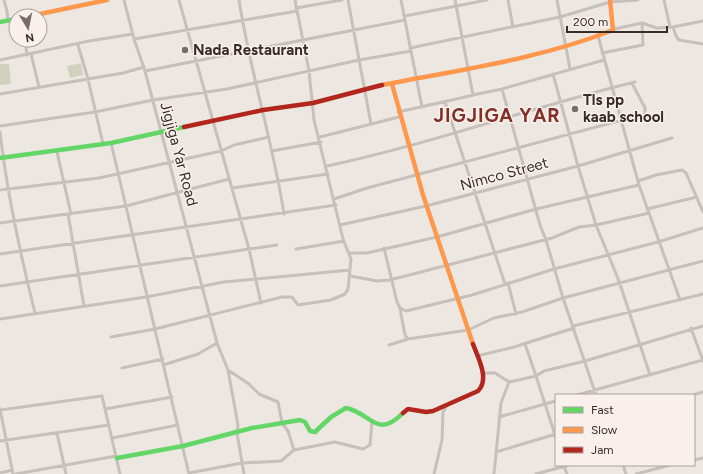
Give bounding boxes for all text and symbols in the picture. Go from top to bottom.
north arrow [8,8,48,48]
scale bar [567,8,667,34]
text: 200 m [573,15,608,29]
text: N [24,30,35,44]
place label: Nada Restaurant [193,41,309,59]
marker: Nada Restaurant [180,45,190,55]
place label: Tls pp kaab school [583,91,664,126]
street label: Jigjiga Yar Road [156,100,202,208]
district label: JIGJIGA YAR [434,104,560,127]
marker: Tls pp kaab school [570,104,580,114]
street label: Nimco Street [458,154,550,194]
legend [555,394,695,466]
text: Fast [591,403,614,417]
text: Slow [591,423,618,437]
text: Jam [591,443,614,457]

